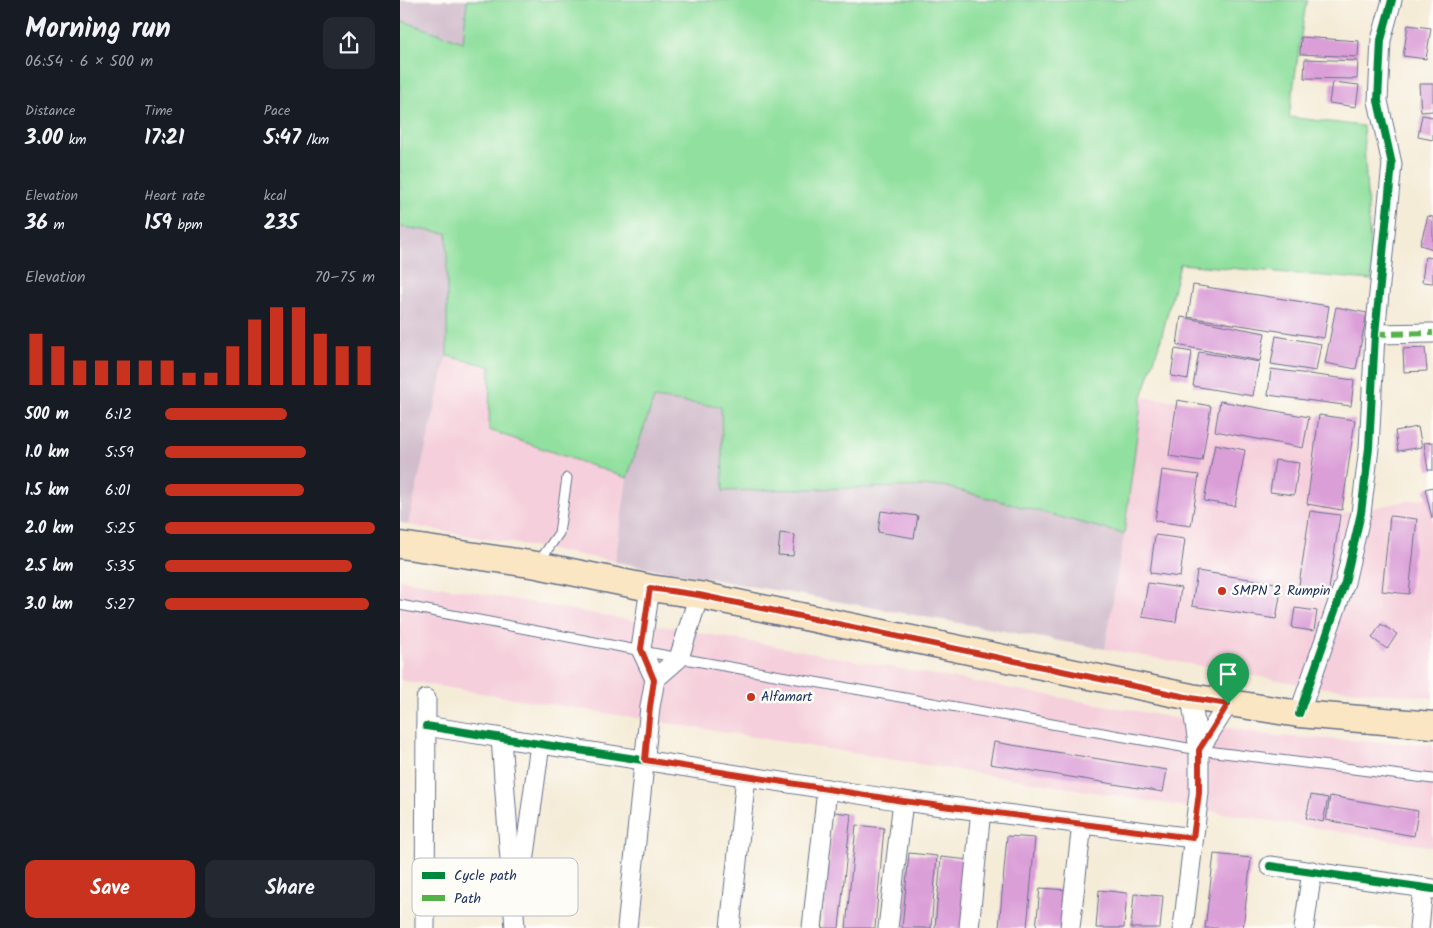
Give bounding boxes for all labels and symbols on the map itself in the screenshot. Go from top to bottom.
place label: SMPN 2 Rumpin [1232,580,1330,602]
marker: SMPN 2 Rumpin [1216,585,1228,597]
pin [1207,653,1249,704]
place label: Alfamart [761,686,813,708]
marker: Alfamart [745,691,757,703]
legend [412,858,578,916]
text: Cycle path [454,865,517,887]
text: Path [454,888,481,910]

